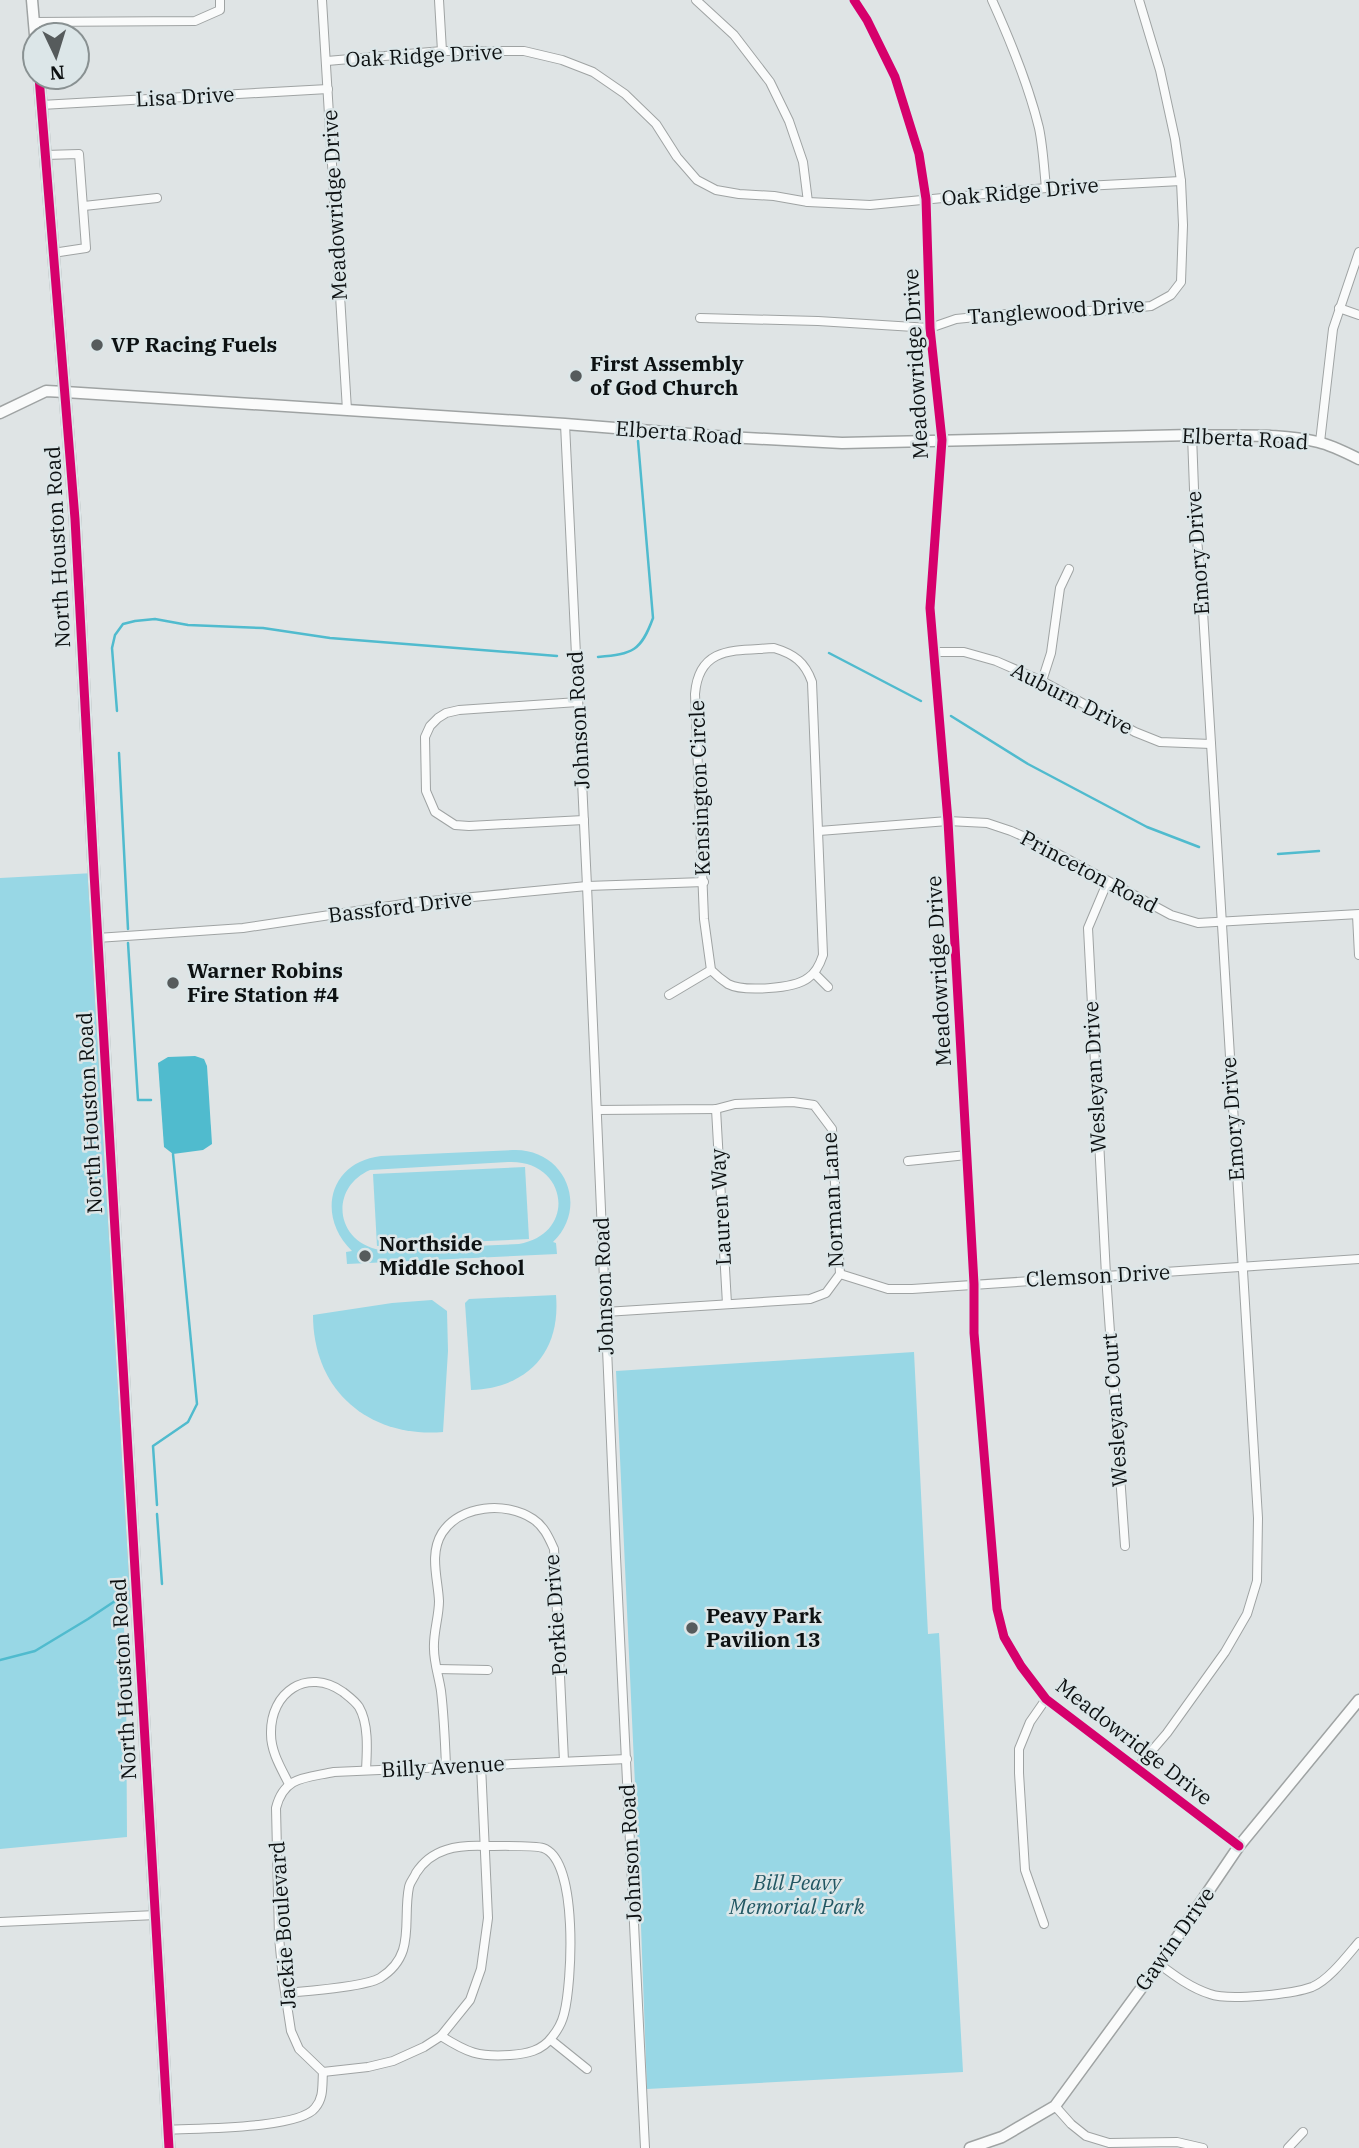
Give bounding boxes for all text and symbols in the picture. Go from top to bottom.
north arrow [21,21,91,91]
street label: Oak Ridge Drive [345,37,503,73]
text: N [49,60,66,85]
street label: Lisa Drive [135,79,235,113]
street label: Meadowridge Drive [315,109,353,301]
street label: Oak Ridge Drive [940,170,1100,212]
street label: Meadowridge Drive [896,268,934,460]
street label: Tanglewood Drive [966,290,1146,330]
place label: VP Racing Fuels [111,330,277,358]
marker: VP Racing Fuels [89,337,105,353]
place label: First Assembly of God Church [590,349,744,401]
marker: First Assembly of God Church [568,368,584,384]
street label: Elberta Road [615,414,744,450]
street label: Elberta Road [1181,421,1309,455]
street label: North Houston Road [38,445,76,649]
street label: Emory Drive [1179,490,1215,616]
street label: Johnson Road [560,650,596,790]
street label: Auburn Drive [1007,655,1138,741]
street label: Kensington Circle [682,699,716,877]
street label: Princeton Road [1016,823,1163,919]
street label: Meadowridge Drive [919,875,957,1067]
street label: Bassford Drive [326,883,473,929]
place label: Warner Robins Fire Station #4 [187,956,343,1008]
marker: Warner Robins Fire Station #4 [165,975,181,991]
street label: Wesleyan Drive [1076,1000,1112,1154]
street label: North Houston Road [70,1011,108,1215]
street label: Emory Drive [1214,1056,1250,1182]
street label: Norman Lane [814,1132,850,1269]
street label: Lauren Way [703,1147,737,1266]
street label: Johnson Road [587,1216,619,1356]
place label: Northside Middle School [379,1229,525,1281]
marker: Northside Middle School [357,1248,373,1264]
street label: Clemson Drive [1025,1257,1171,1293]
street label: Wesleyan Court [1095,1332,1133,1488]
street label: Porkie Drive [537,1553,573,1677]
street label: North Houston Road [104,1577,142,1781]
place label: Peavy Park Pavilion 13 [706,1601,822,1653]
marker: Peavy Park Pavilion 13 [684,1620,700,1636]
street label: Meadowridge Drive [1051,1671,1219,1811]
street label: Billy Avenue [381,1749,505,1783]
street label: Johnson Road [612,1783,648,1923]
street label: Jackie Boulevard [262,1840,302,2010]
park label: Bill Peavy Memorial Park [728,1868,866,1920]
street label: Gawin Drive [1128,1881,1220,1996]

